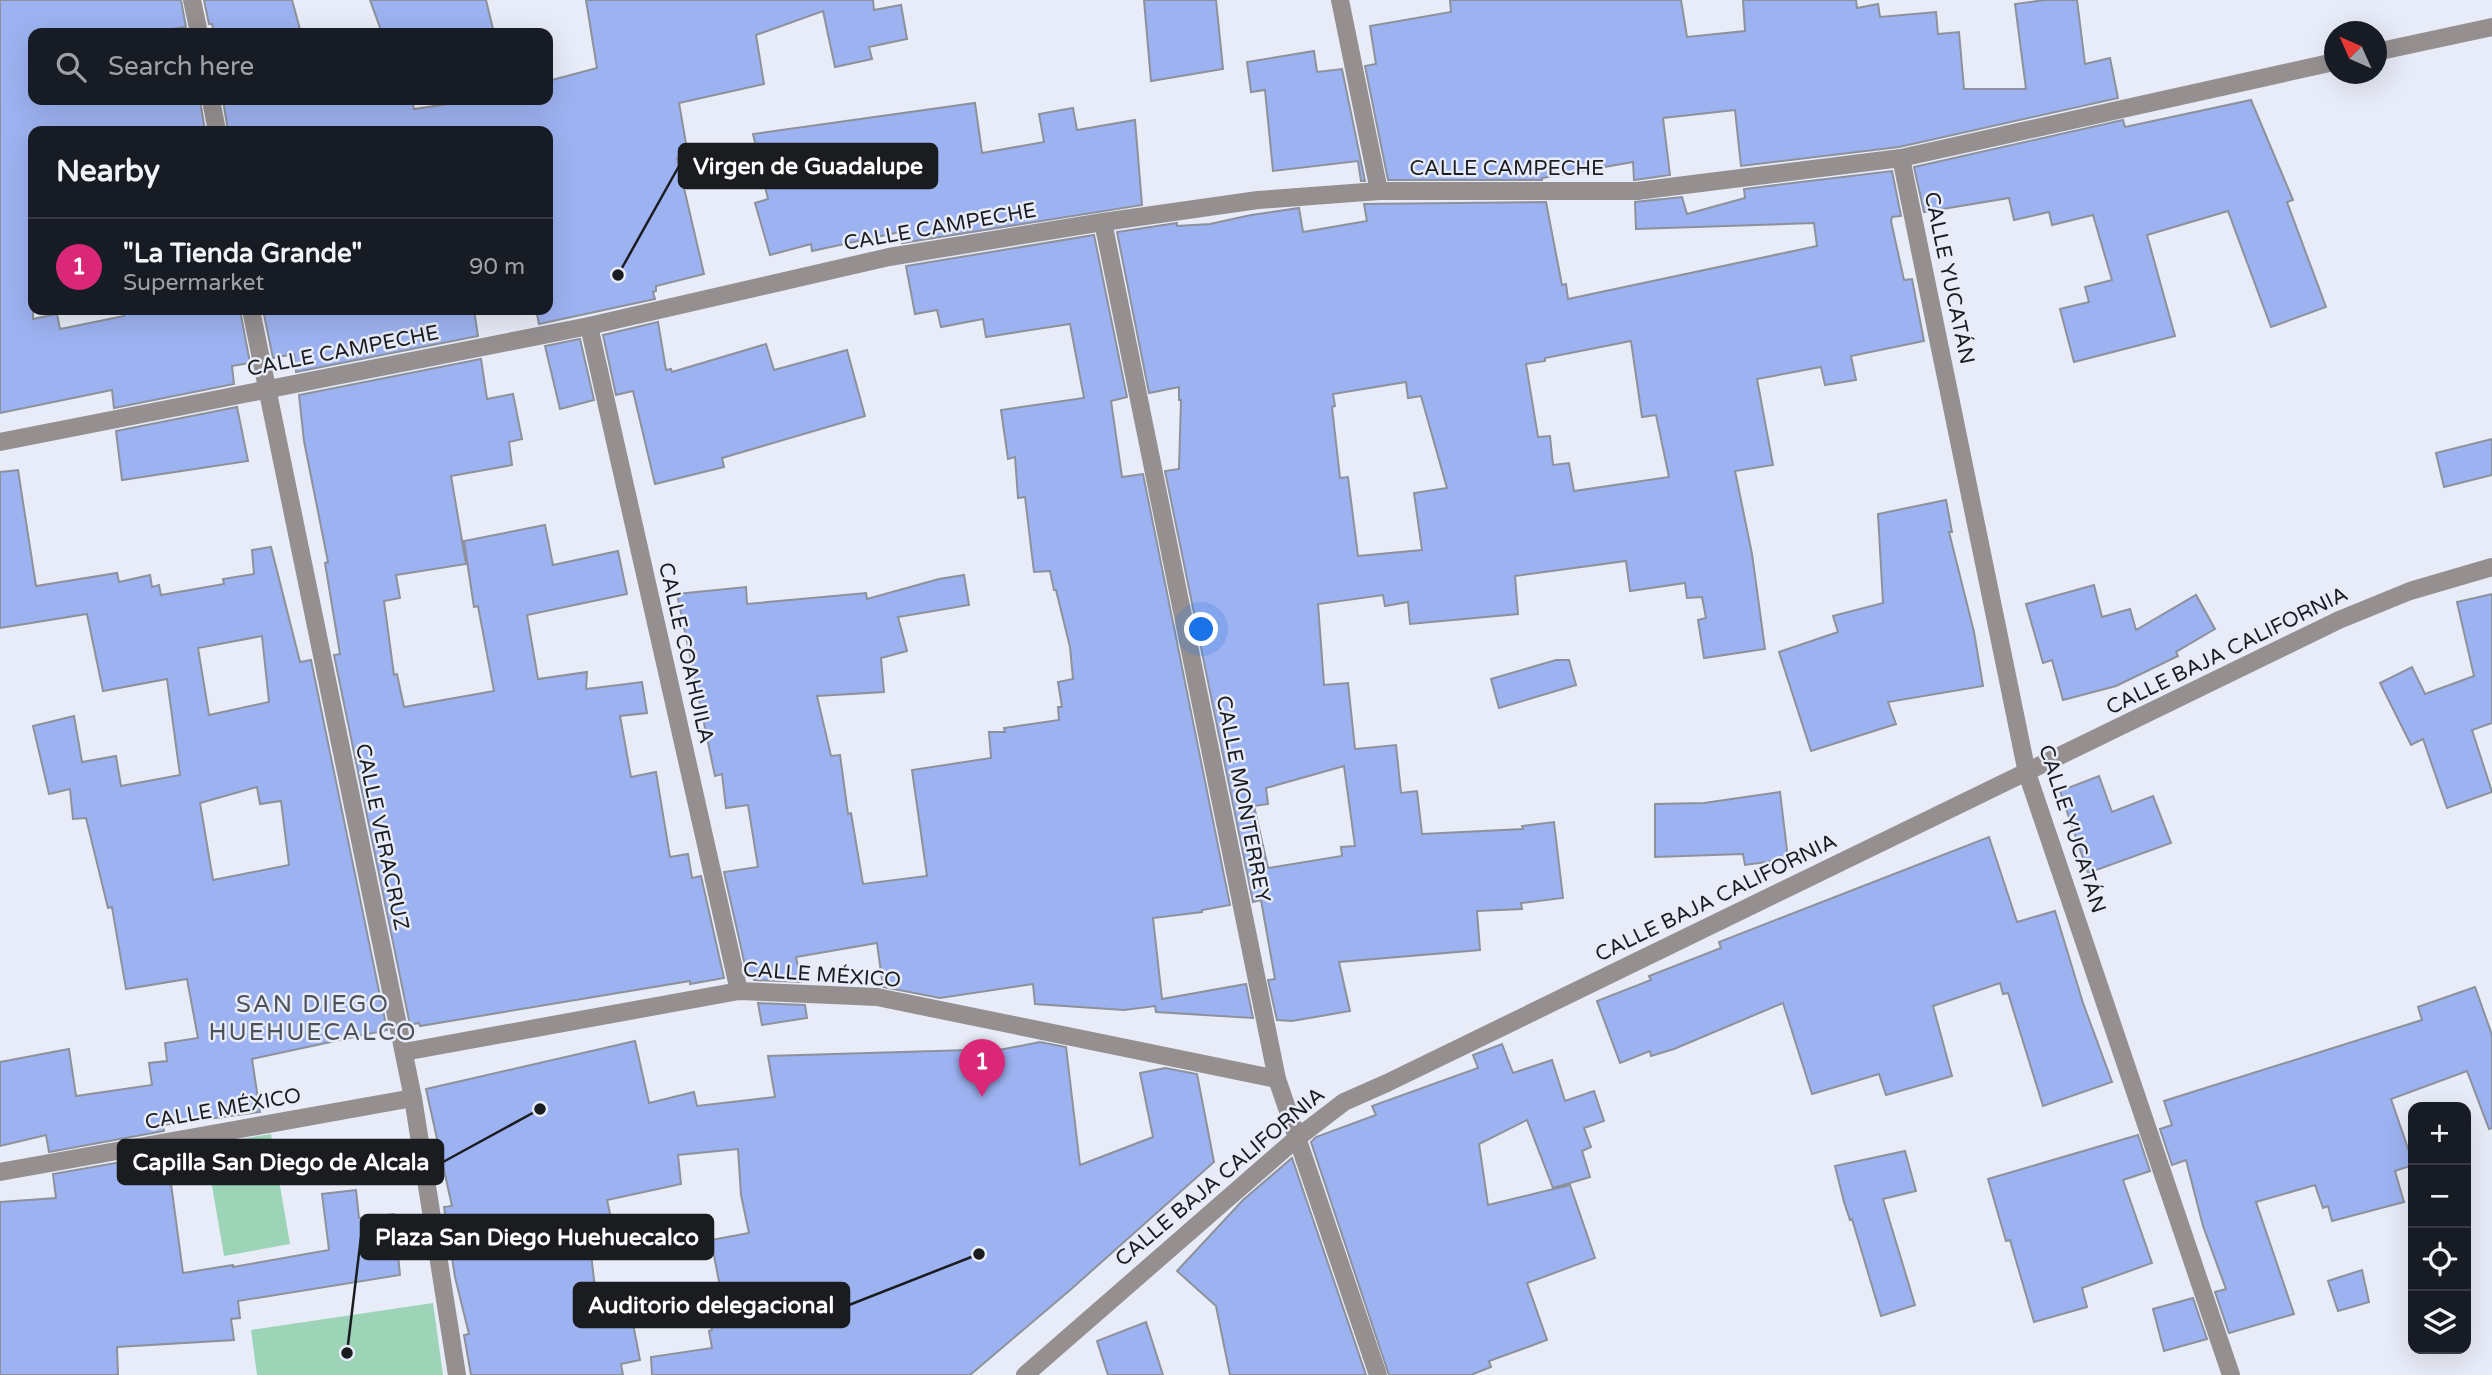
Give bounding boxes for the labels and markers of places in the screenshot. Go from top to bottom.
callout: Virgen de Guadalupe [679,144,937,188]
pin: 1 [959,1039,1005,1097]
callout: Capilla San Diego de Alcala [118,1140,443,1184]
callout: Plaza San Diego Huehuecalco [361,1215,713,1259]
callout: Auditorio delegacional [574,1283,849,1327]

